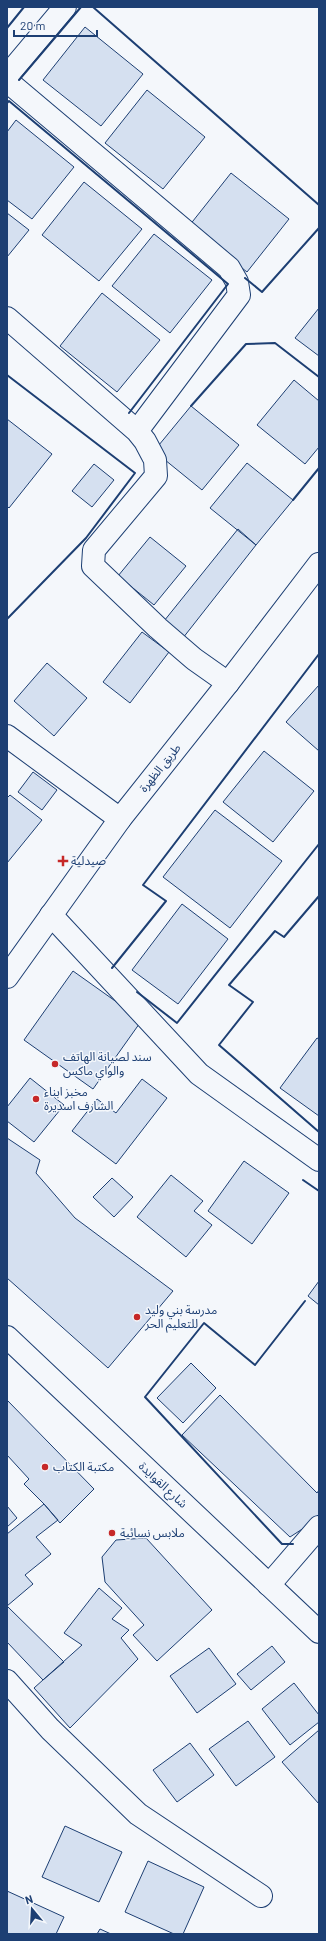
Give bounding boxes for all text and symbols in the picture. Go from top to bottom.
scale bar [14,12,97,38]
text: 20 m [20,18,46,32]
street label: طريق الظهرة [136,740,184,796]
place label: صيدلية [71,853,106,868]
marker: صيدلية [58,856,68,866]
place label: سند لصيانة الهاتف والواي ماكس [63,1049,152,1081]
marker: سند لصيانة الهاتف والواي ماكس [50,1059,60,1069]
place label: مخبز ابناء الشارف اسديرة [44,1084,113,1113]
marker: مخبز ابناء الشارف اسديرة [31,1094,41,1104]
place label: مدرسة بني وليد للتعليم الحر [144,1302,217,1333]
marker: مدرسة بني وليد للتعليم الحر [132,1312,142,1322]
street label: شارع القوايدة [135,1458,191,1512]
place label: مكتبة الكتاب [53,1459,114,1474]
marker: مكتبة الكتاب [40,1462,50,1472]
place label: ملابس نسائية [120,1525,185,1540]
marker: ملابس نسائية [107,1528,117,1538]
north arrow [12,1889,52,1929]
text: N [23,1892,34,1906]

